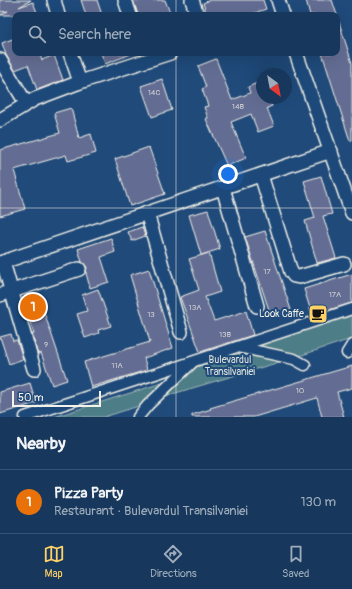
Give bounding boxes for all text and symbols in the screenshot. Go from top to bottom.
search box [12,12,340,56]
icon: search [26,23,48,45]
text: Search here [58,25,131,44]
north arrow [256,68,292,104]
house number: 14C [148,88,160,97]
house number: 14B [232,102,245,111]
your location [218,164,238,184]
house number: 17 [263,267,271,276]
house number: 17A [329,290,341,299]
pin: 1 [20,292,46,322]
house number: 13A [189,303,201,312]
cafe icon: Look Caffe [307,303,329,325]
place label: Look Caffe [259,308,304,320]
house number: 13 [147,310,155,319]
house number: 13B [219,330,232,339]
house number: 9 [44,340,48,349]
park label: Bulevardul Transilvaniei [205,354,255,378]
house number: 11A [111,361,123,370]
house number: 10 [296,386,305,395]
scale bar [12,389,101,408]
text: 50 m [18,391,44,404]
text: Nearby [16,433,65,454]
text: Pizza Party [54,484,123,503]
text: 1 [26,494,32,510]
text: 130 m [300,494,336,510]
text: Restaurant · Bulevardul Transilvaniei [54,503,248,519]
tab: Map [43,543,65,580]
tab: Directions [150,543,197,580]
tab: Saved [282,543,309,580]

